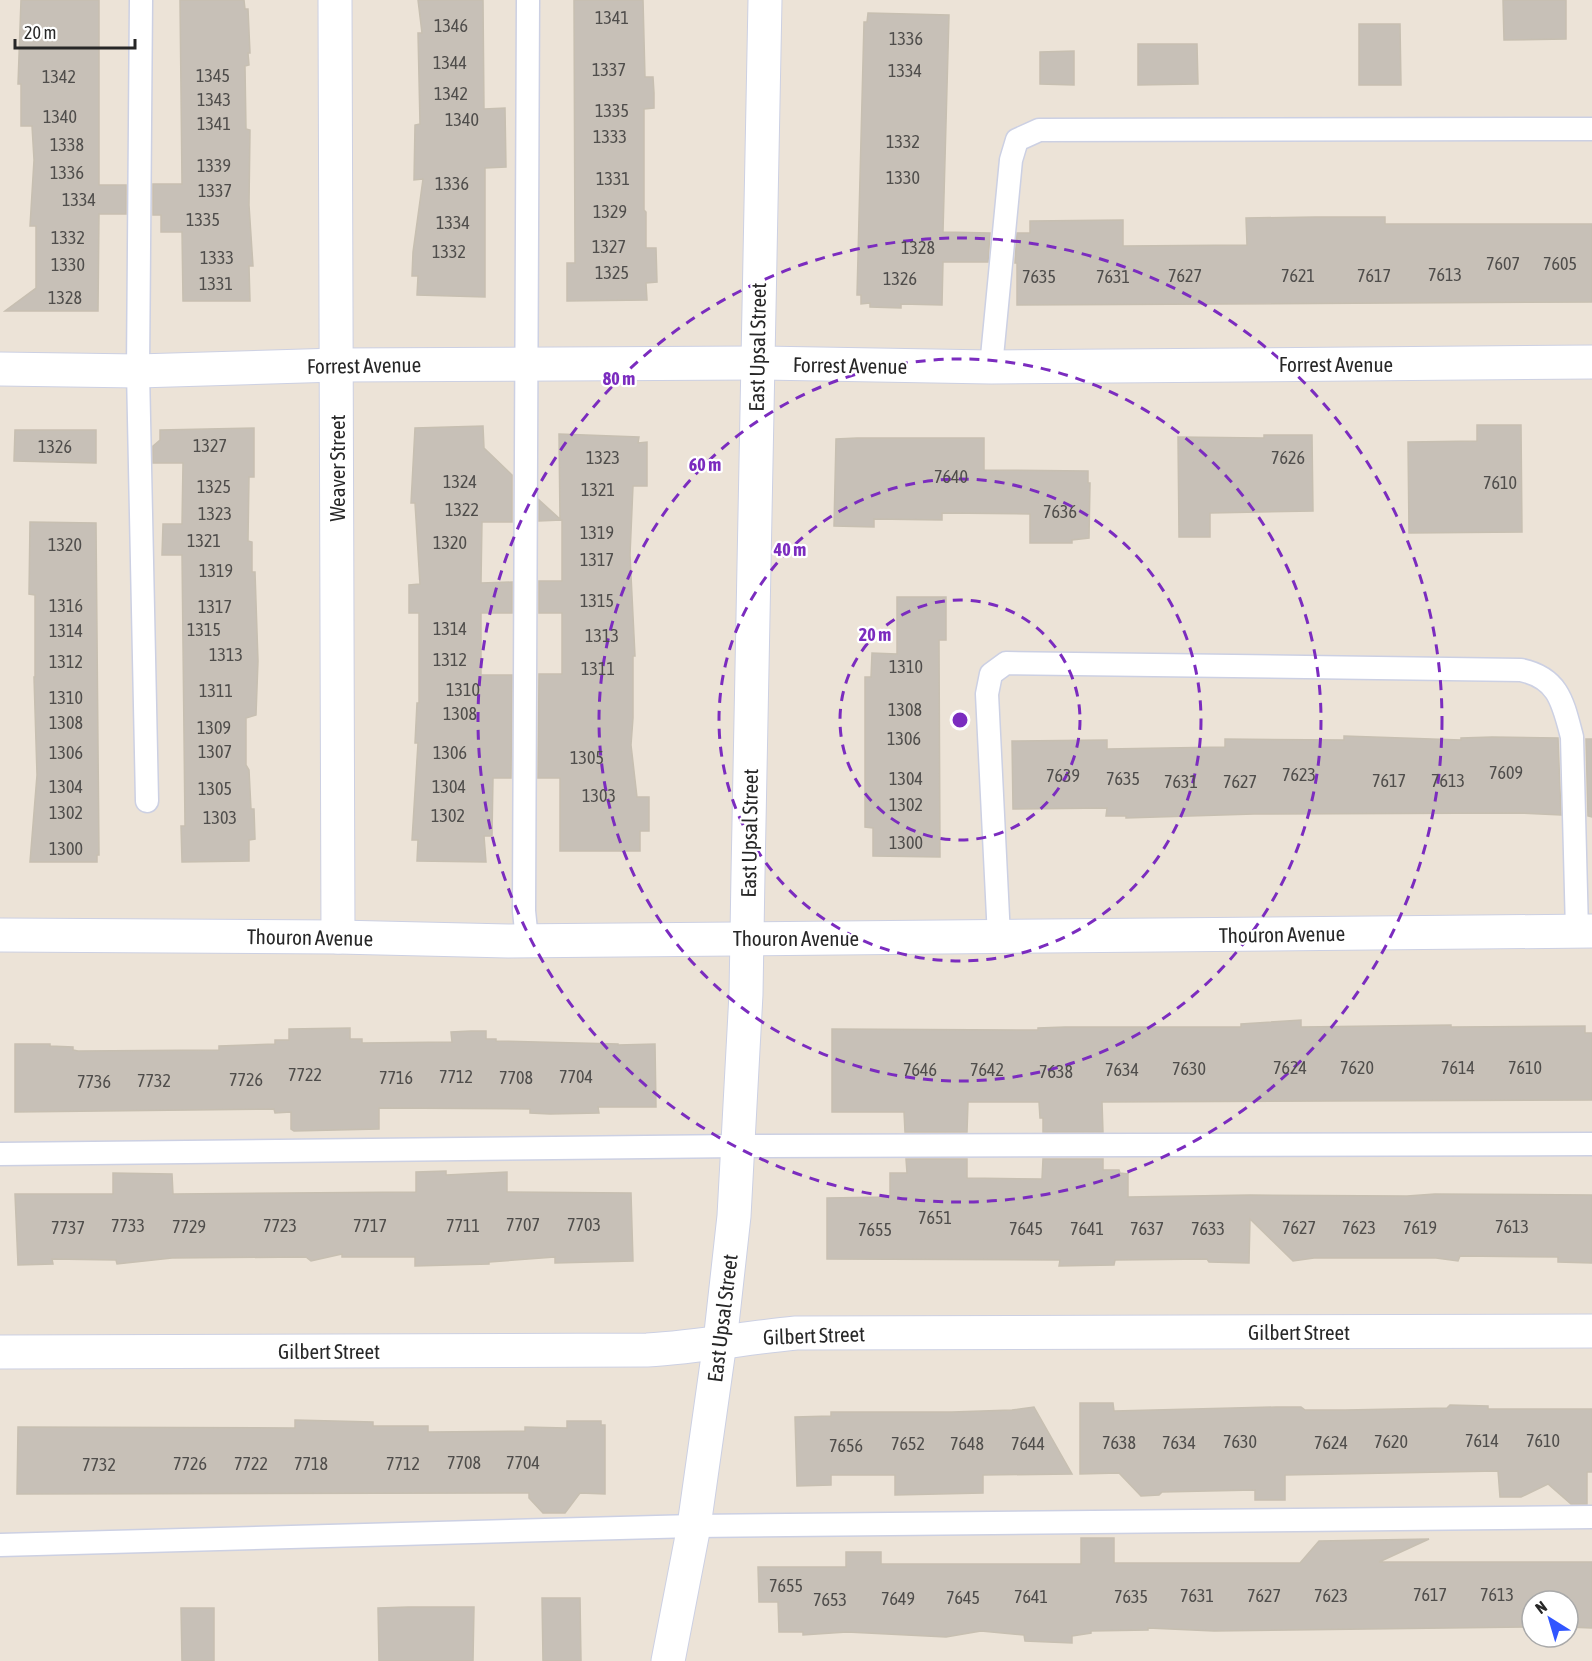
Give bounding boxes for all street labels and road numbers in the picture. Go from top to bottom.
street label: East Upsal Street [744,282,770,412]
street label: Forrest Avenue [307,352,421,378]
street label: Forrest Avenue [793,352,907,378]
street label: Forrest Avenue [1279,352,1393,376]
street label: Weaver Street [325,414,349,522]
street label: East Upsal Street [736,768,762,898]
street label: Thouron Avenue [1219,921,1345,947]
street label: Thouron Avenue [247,924,373,950]
street label: Thouron Avenue [733,926,859,950]
street label: East Upsal Street [702,1252,742,1384]
street label: Gilbert Street [1248,1320,1350,1344]
street label: Gilbert Street [763,1321,865,1349]
street label: Gilbert Street [278,1339,380,1363]

